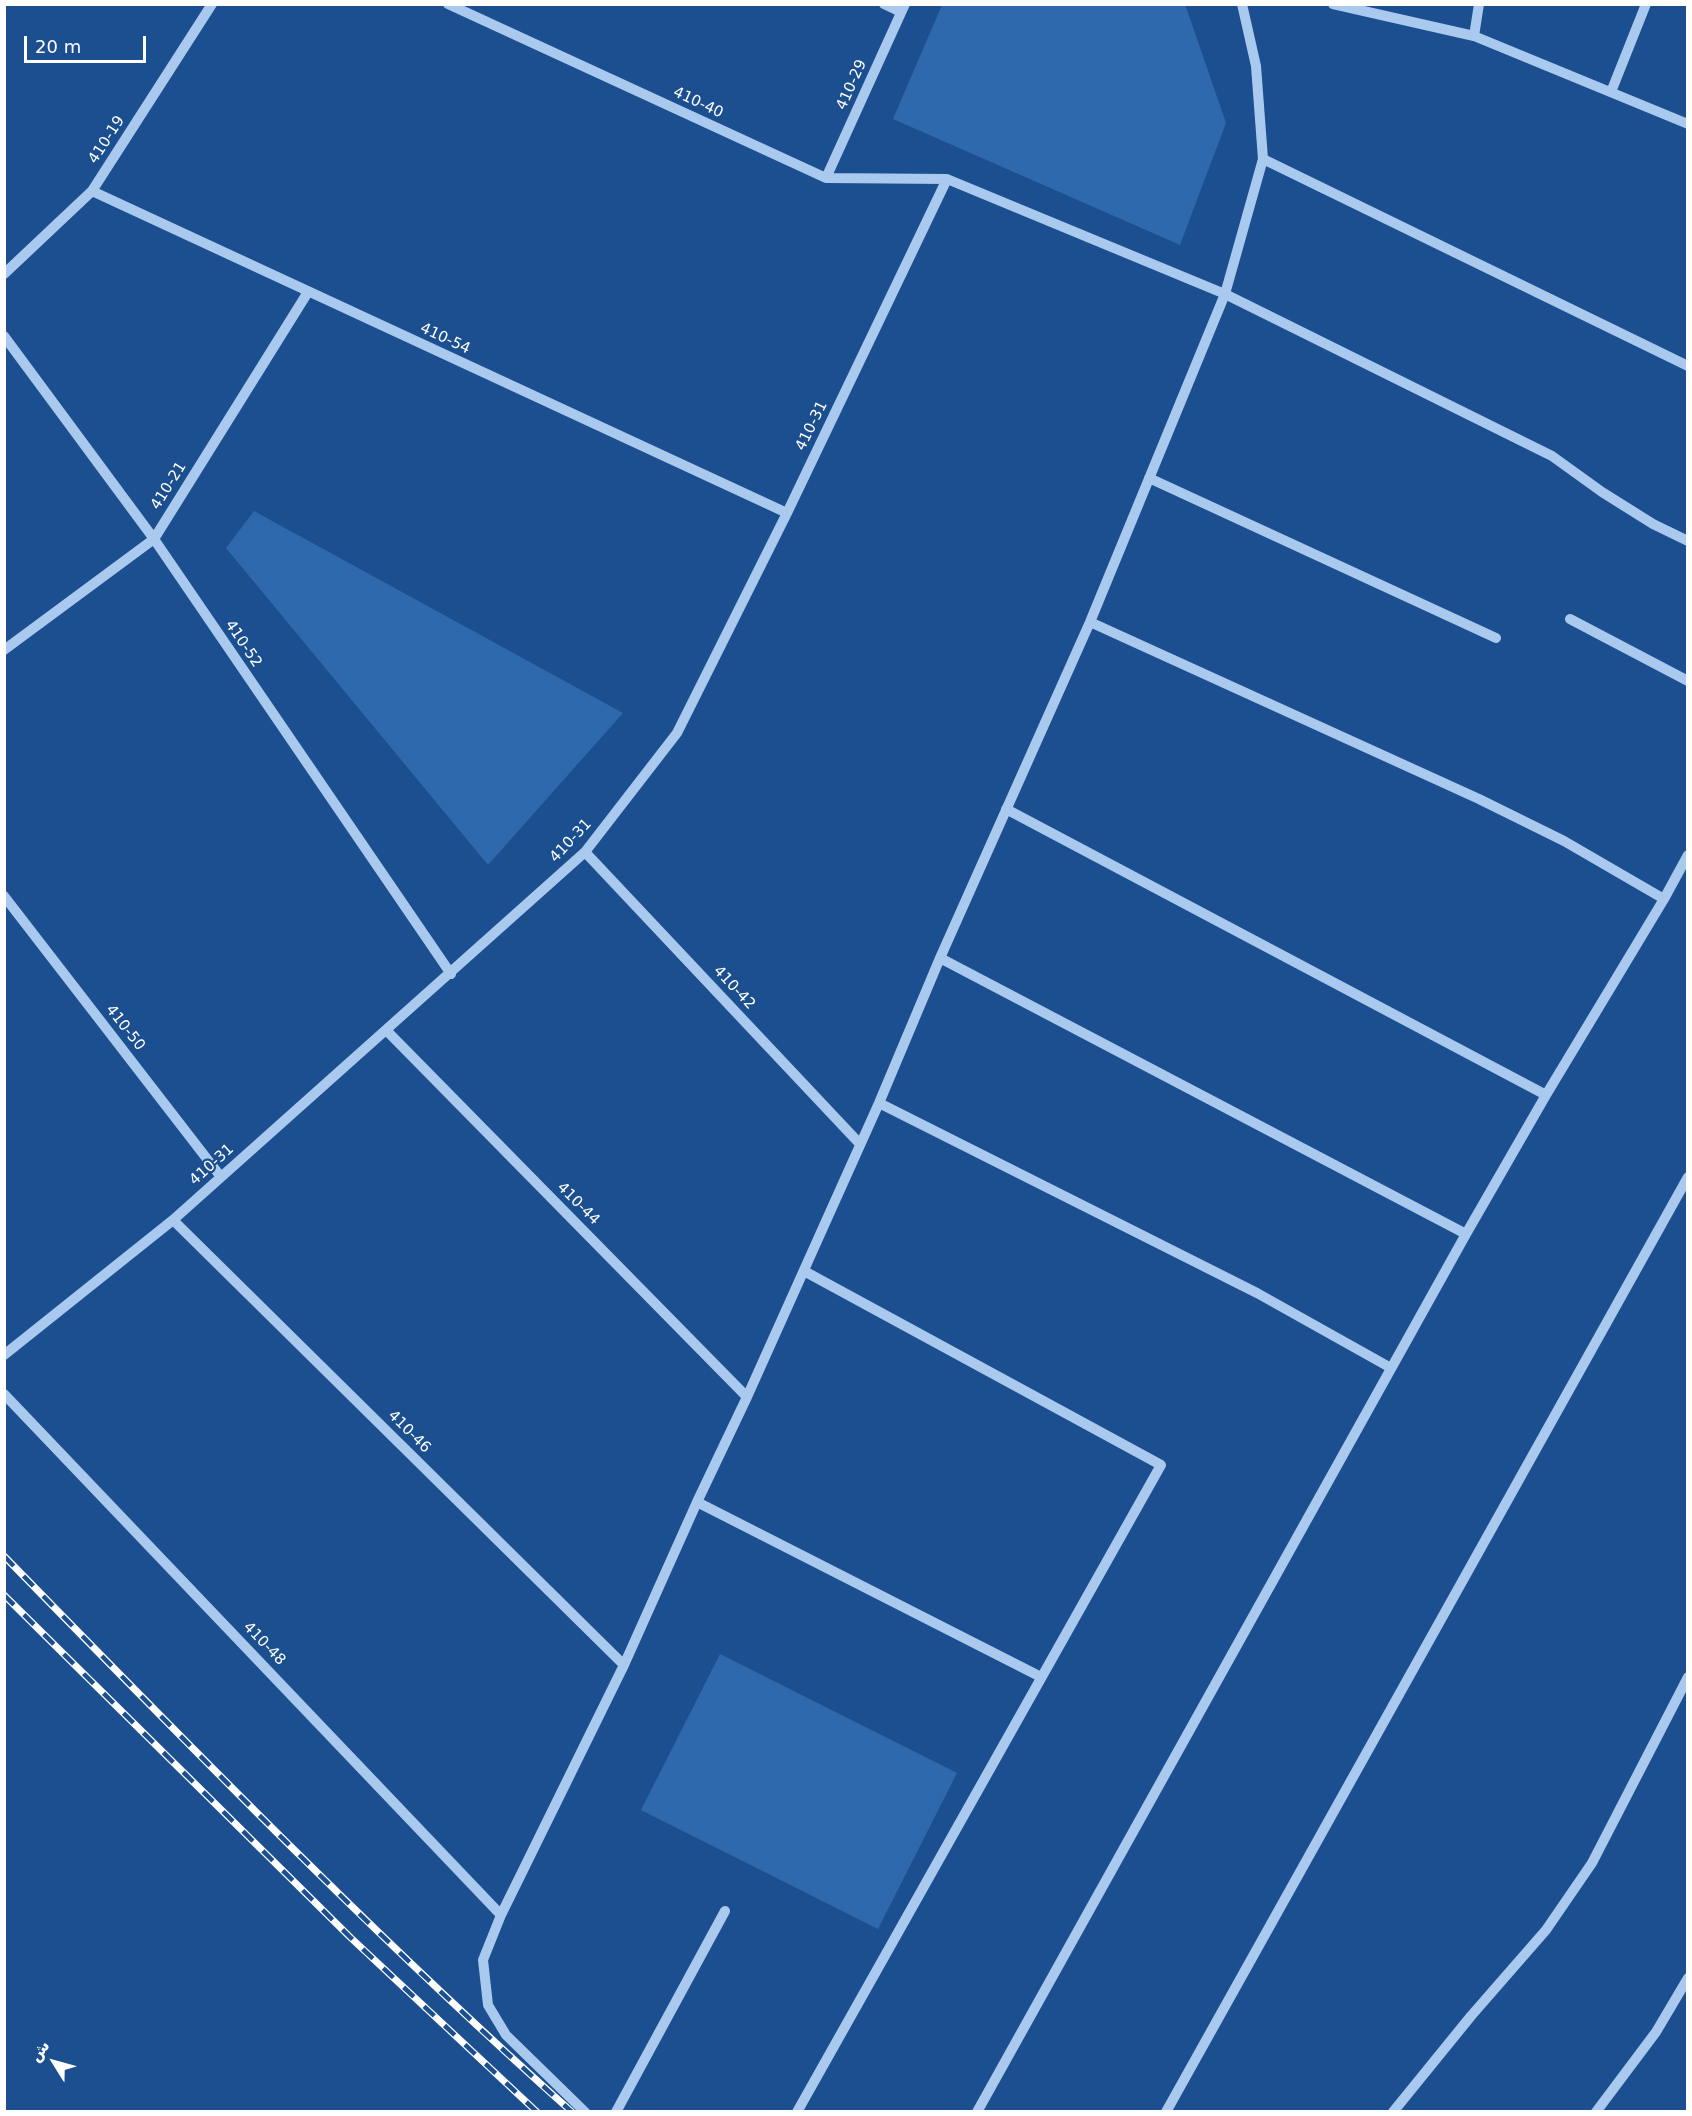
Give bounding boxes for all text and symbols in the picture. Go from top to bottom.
scale bar [27,24,148,62]
text: 20 m [35,36,81,57]
street label: 410-29 [833,57,871,113]
street label: 410-40 [670,84,726,122]
street label: 410-19 [85,113,129,167]
street label: 410-54 [417,320,473,358]
street label: 410-31 [792,398,832,454]
street label: 410-21 [147,459,191,513]
street label: 410-52 [221,617,265,671]
street label: 410-31 [546,815,596,867]
street label: 410-42 [709,962,759,1014]
street label: 410-50 [102,1002,148,1054]
street label: 410-31 [186,1141,238,1189]
street label: 410-44 [553,1179,603,1229]
street label: 410-46 [384,1407,434,1457]
street label: 410-48 [239,1619,289,1669]
north arrow [24,2032,84,2092]
text: ش [25,2036,53,2065]

